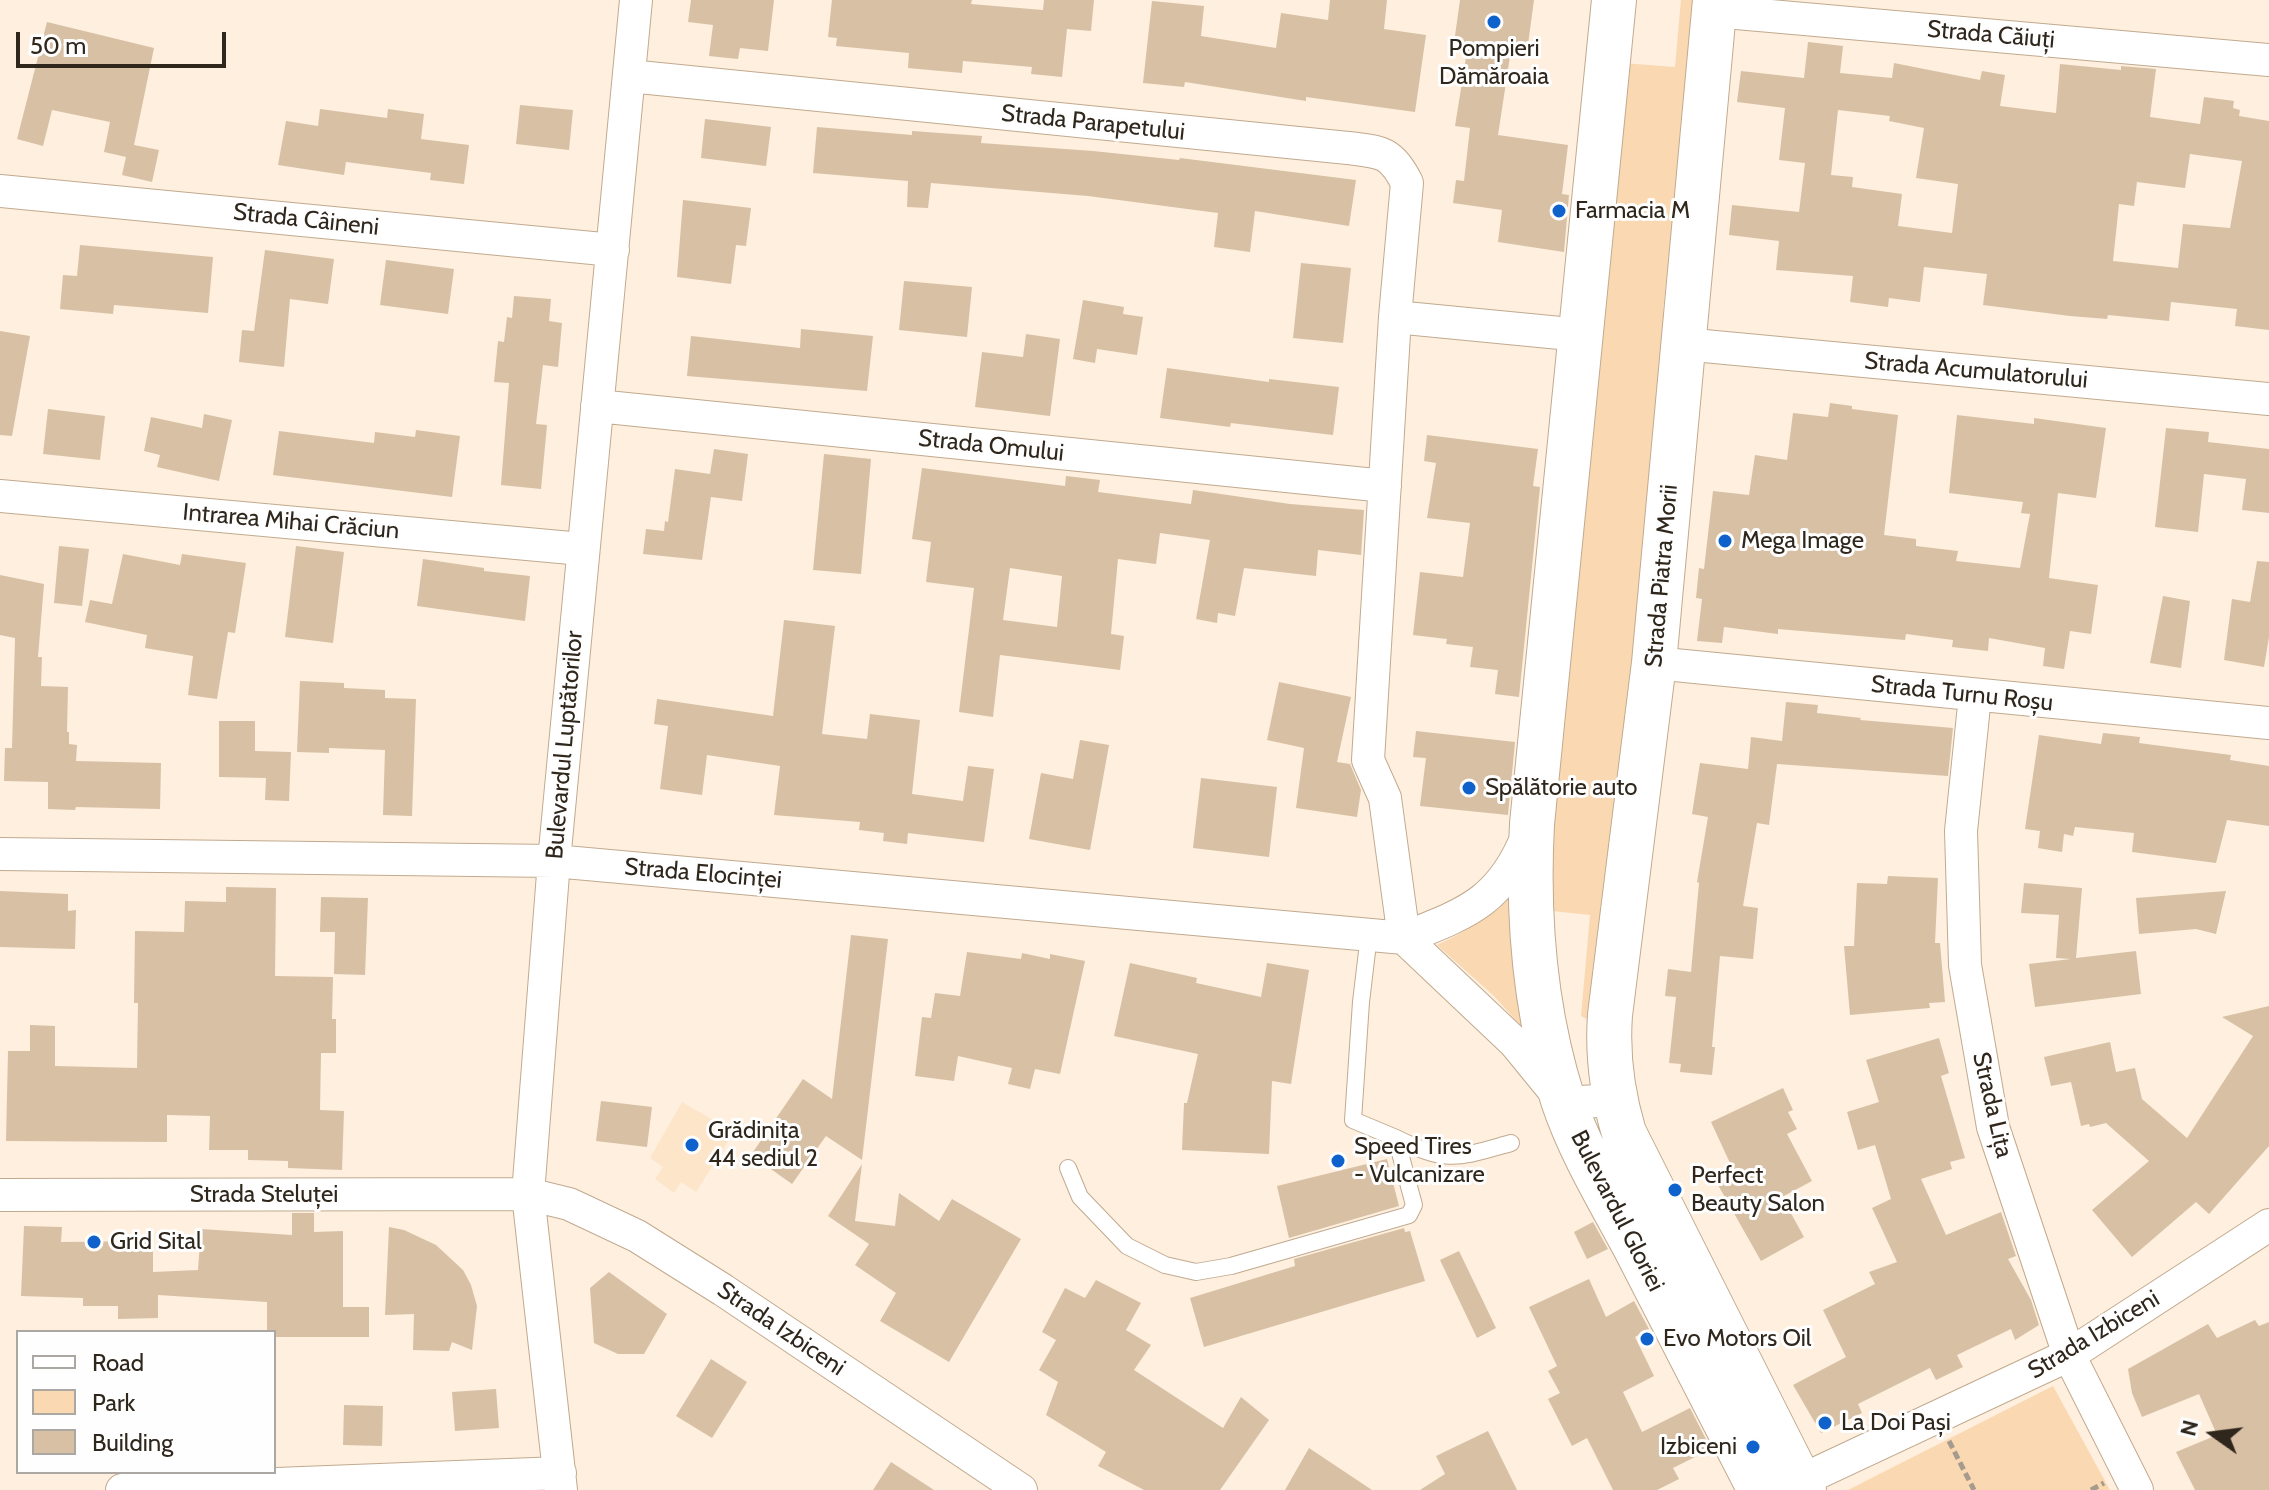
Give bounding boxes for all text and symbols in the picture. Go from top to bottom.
marker: Pompieri Dămăroaia [1485,13,1503,31]
street label: Strada Căiuți [1926,15,2056,55]
scale bar [20,16,230,66]
text: 50 m [30,31,86,60]
place label: Pompieri Dămăroaia [1439,35,1549,91]
street label: Strada Parapetului [1000,99,1186,147]
place label: Farmacia M [1575,197,1690,225]
street label: Strada Câineni [232,198,380,242]
marker: Farmacia M [1550,202,1568,220]
street label: Strada Acumulatorului [1863,347,2089,395]
street label: Strada Omului [917,424,1065,468]
street label: Strada Piatra Morii [1640,483,1684,669]
street label: Intrarea Mihai Crăciun [181,498,401,546]
place label: Mega Image [1741,527,1864,555]
marker: Mega Image [1716,532,1734,550]
street label: Bulevardul Luptătorilor [541,630,589,860]
street label: Strada Turnu Roșu [1870,670,2054,718]
place label: Spălătorie auto [1485,774,1638,802]
marker: Spălătorie auto [1460,779,1478,797]
street label: Strada Elocinței [623,853,783,895]
street label: Strada Lița [1966,1049,2018,1161]
place label: Grădinița 44 sediul 2 [708,1117,818,1173]
street label: Bulevardul Gloriei [1564,1126,1670,1296]
place label: Speed Tires - Vulcanizare [1354,1133,1485,1189]
marker: Grădinița 44 sediul 2 [683,1136,701,1154]
marker: Speed Tires - Vulcanizare [1329,1152,1347,1170]
place label: Perfect Beauty Salon [1691,1162,1825,1218]
street label: Strada Steluței [190,1181,338,1209]
marker: Perfect Beauty Salon [1666,1181,1684,1199]
place label: Grid Sital [110,1228,202,1256]
marker: Grid Sital [85,1233,103,1251]
street label: Strada Izbiceni [712,1276,850,1382]
street label: Strada Izbiceni [2023,1285,2165,1385]
place label: Evo Motors Oil [1663,1325,1812,1353]
legend [16,1330,276,1474]
marker: Evo Motors Oil [1638,1330,1656,1348]
text: Road [92,1348,144,1377]
text: Park [92,1388,135,1417]
north arrow [2173,1394,2253,1474]
place label: La Doi Pași [1841,1409,1951,1437]
marker: La Doi Pași [1816,1414,1834,1432]
text: N [2174,1417,2204,1439]
text: Building [92,1428,173,1457]
place label: Izbiceni [1660,1433,1737,1461]
marker: Izbiceni [1744,1438,1762,1456]

